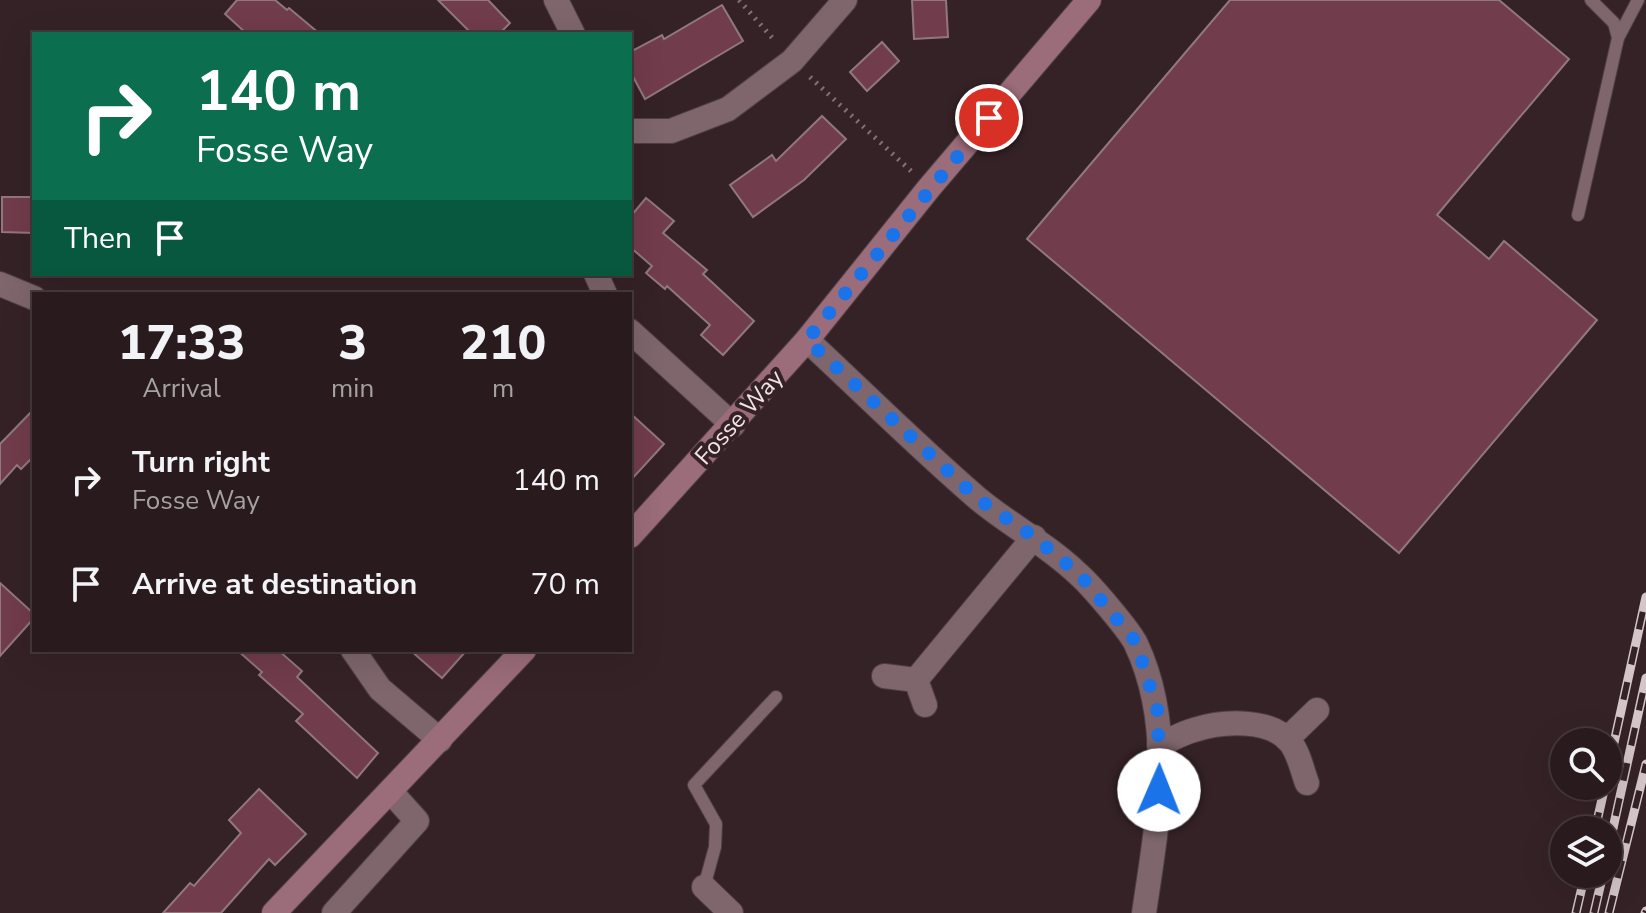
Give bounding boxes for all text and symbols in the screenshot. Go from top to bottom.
text: 140 m [196,53,361,130]
icon: right [64,64,168,168]
pin [955,84,1023,152]
icon: arrive [967,96,1011,140]
text: Fosse Way [196,126,373,175]
icon: arrive [148,216,192,260]
text: Then [64,218,132,259]
text: 17:33 [118,310,245,376]
text: 3 [338,310,367,376]
text: 210 [460,310,546,376]
street label: Fosse Way [688,362,791,472]
text: Arrival [142,371,221,406]
text: min [331,371,374,406]
text: m [492,371,514,406]
text: Turn right [132,442,270,483]
icon: right [64,458,108,502]
text: 140 m [513,460,600,501]
text: Fosse Way [132,483,260,518]
icon: arrive [64,562,108,606]
text: Arrive at destination [132,564,417,605]
text: 70 m [531,564,600,605]
map controls [1550,728,1622,888]
button: search [1550,728,1622,800]
position arrow [1117,748,1201,832]
button: layers [1550,816,1622,888]

